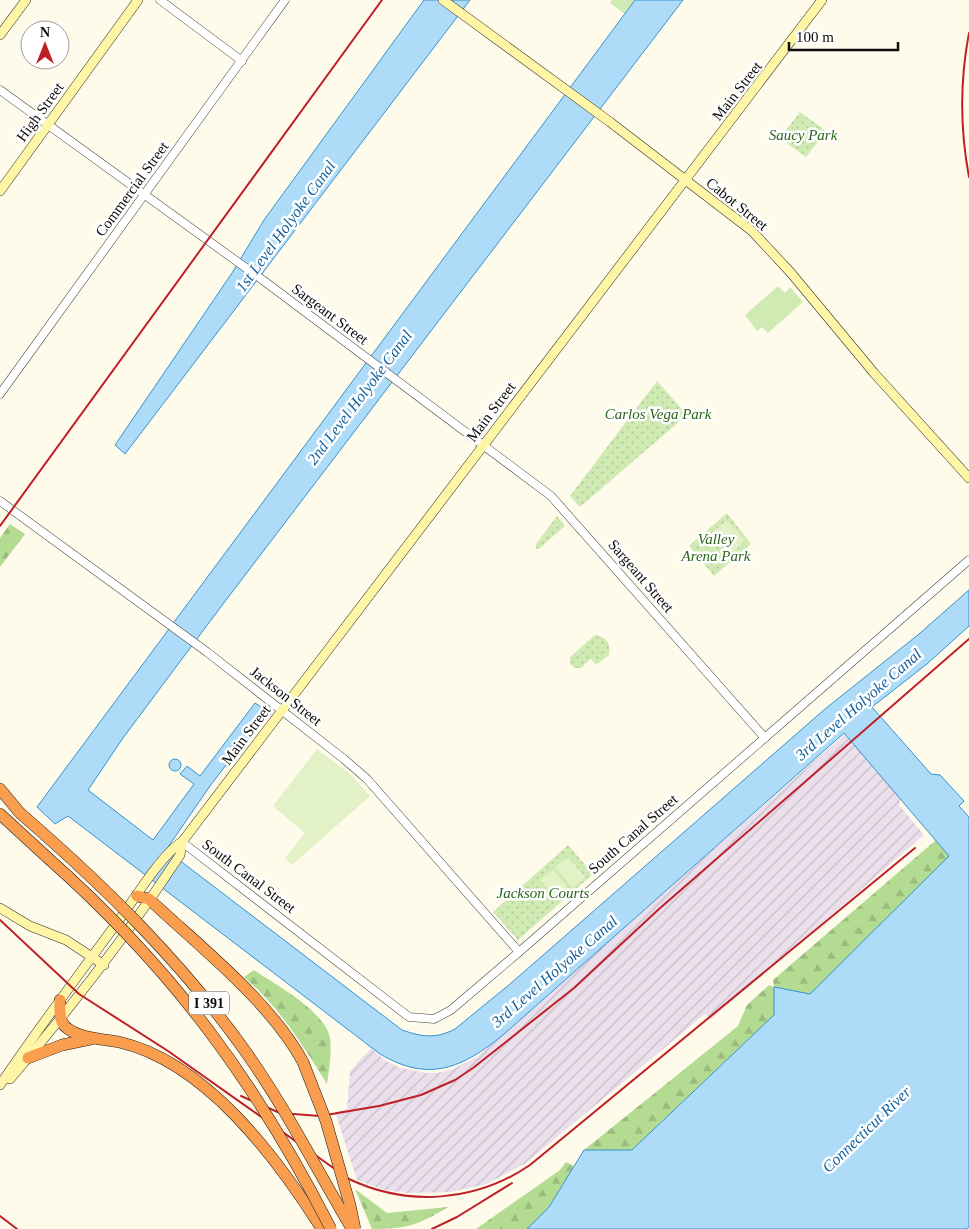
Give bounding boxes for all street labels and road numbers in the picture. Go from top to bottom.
street label: Main Street [709,58,765,124]
street label: High Street [13,79,67,145]
street label: Commercial Street [92,138,172,239]
street label: Cabot Street [703,174,772,234]
street label: Sargeant Street [289,280,372,348]
street label: Main Street [463,378,519,445]
street label: Sargeant Street [605,536,677,616]
street label: Jackson Street [247,663,326,729]
street label: Main Street [218,701,274,768]
street label: South Canal Street [585,791,681,877]
street label: South Canal Street [199,836,299,917]
road number: I 391 [189,991,229,1014]

